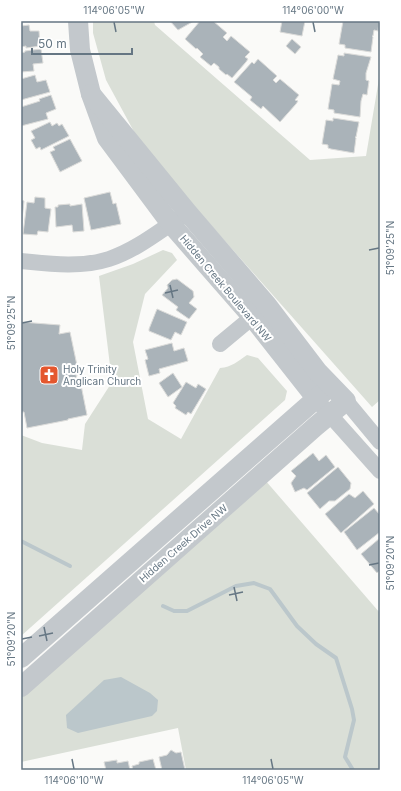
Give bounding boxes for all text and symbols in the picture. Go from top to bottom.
text: 114°06'05"W [83,4,145,16]
text: 114°06'00"W [282,4,344,16]
scale bar [32,30,132,56]
text: 50 m [38,36,67,51]
text: 51°09'25"N [384,221,396,275]
street label: Hidden Creek Boulevard NW [178,232,274,344]
text: 51°09'25"N [5,296,17,350]
place label: Holy Trinity Anglican Church [63,363,141,387]
church icon: Holy Trinity Anglican Church [38,364,60,386]
street label: Hidden Creek Drive NW [137,501,230,584]
text: 51°09'20"N [384,536,396,590]
text: 51°09'20"N [5,612,17,666]
text: 114°06'10"W [44,774,104,786]
text: 114°06'05"W [242,774,304,786]

